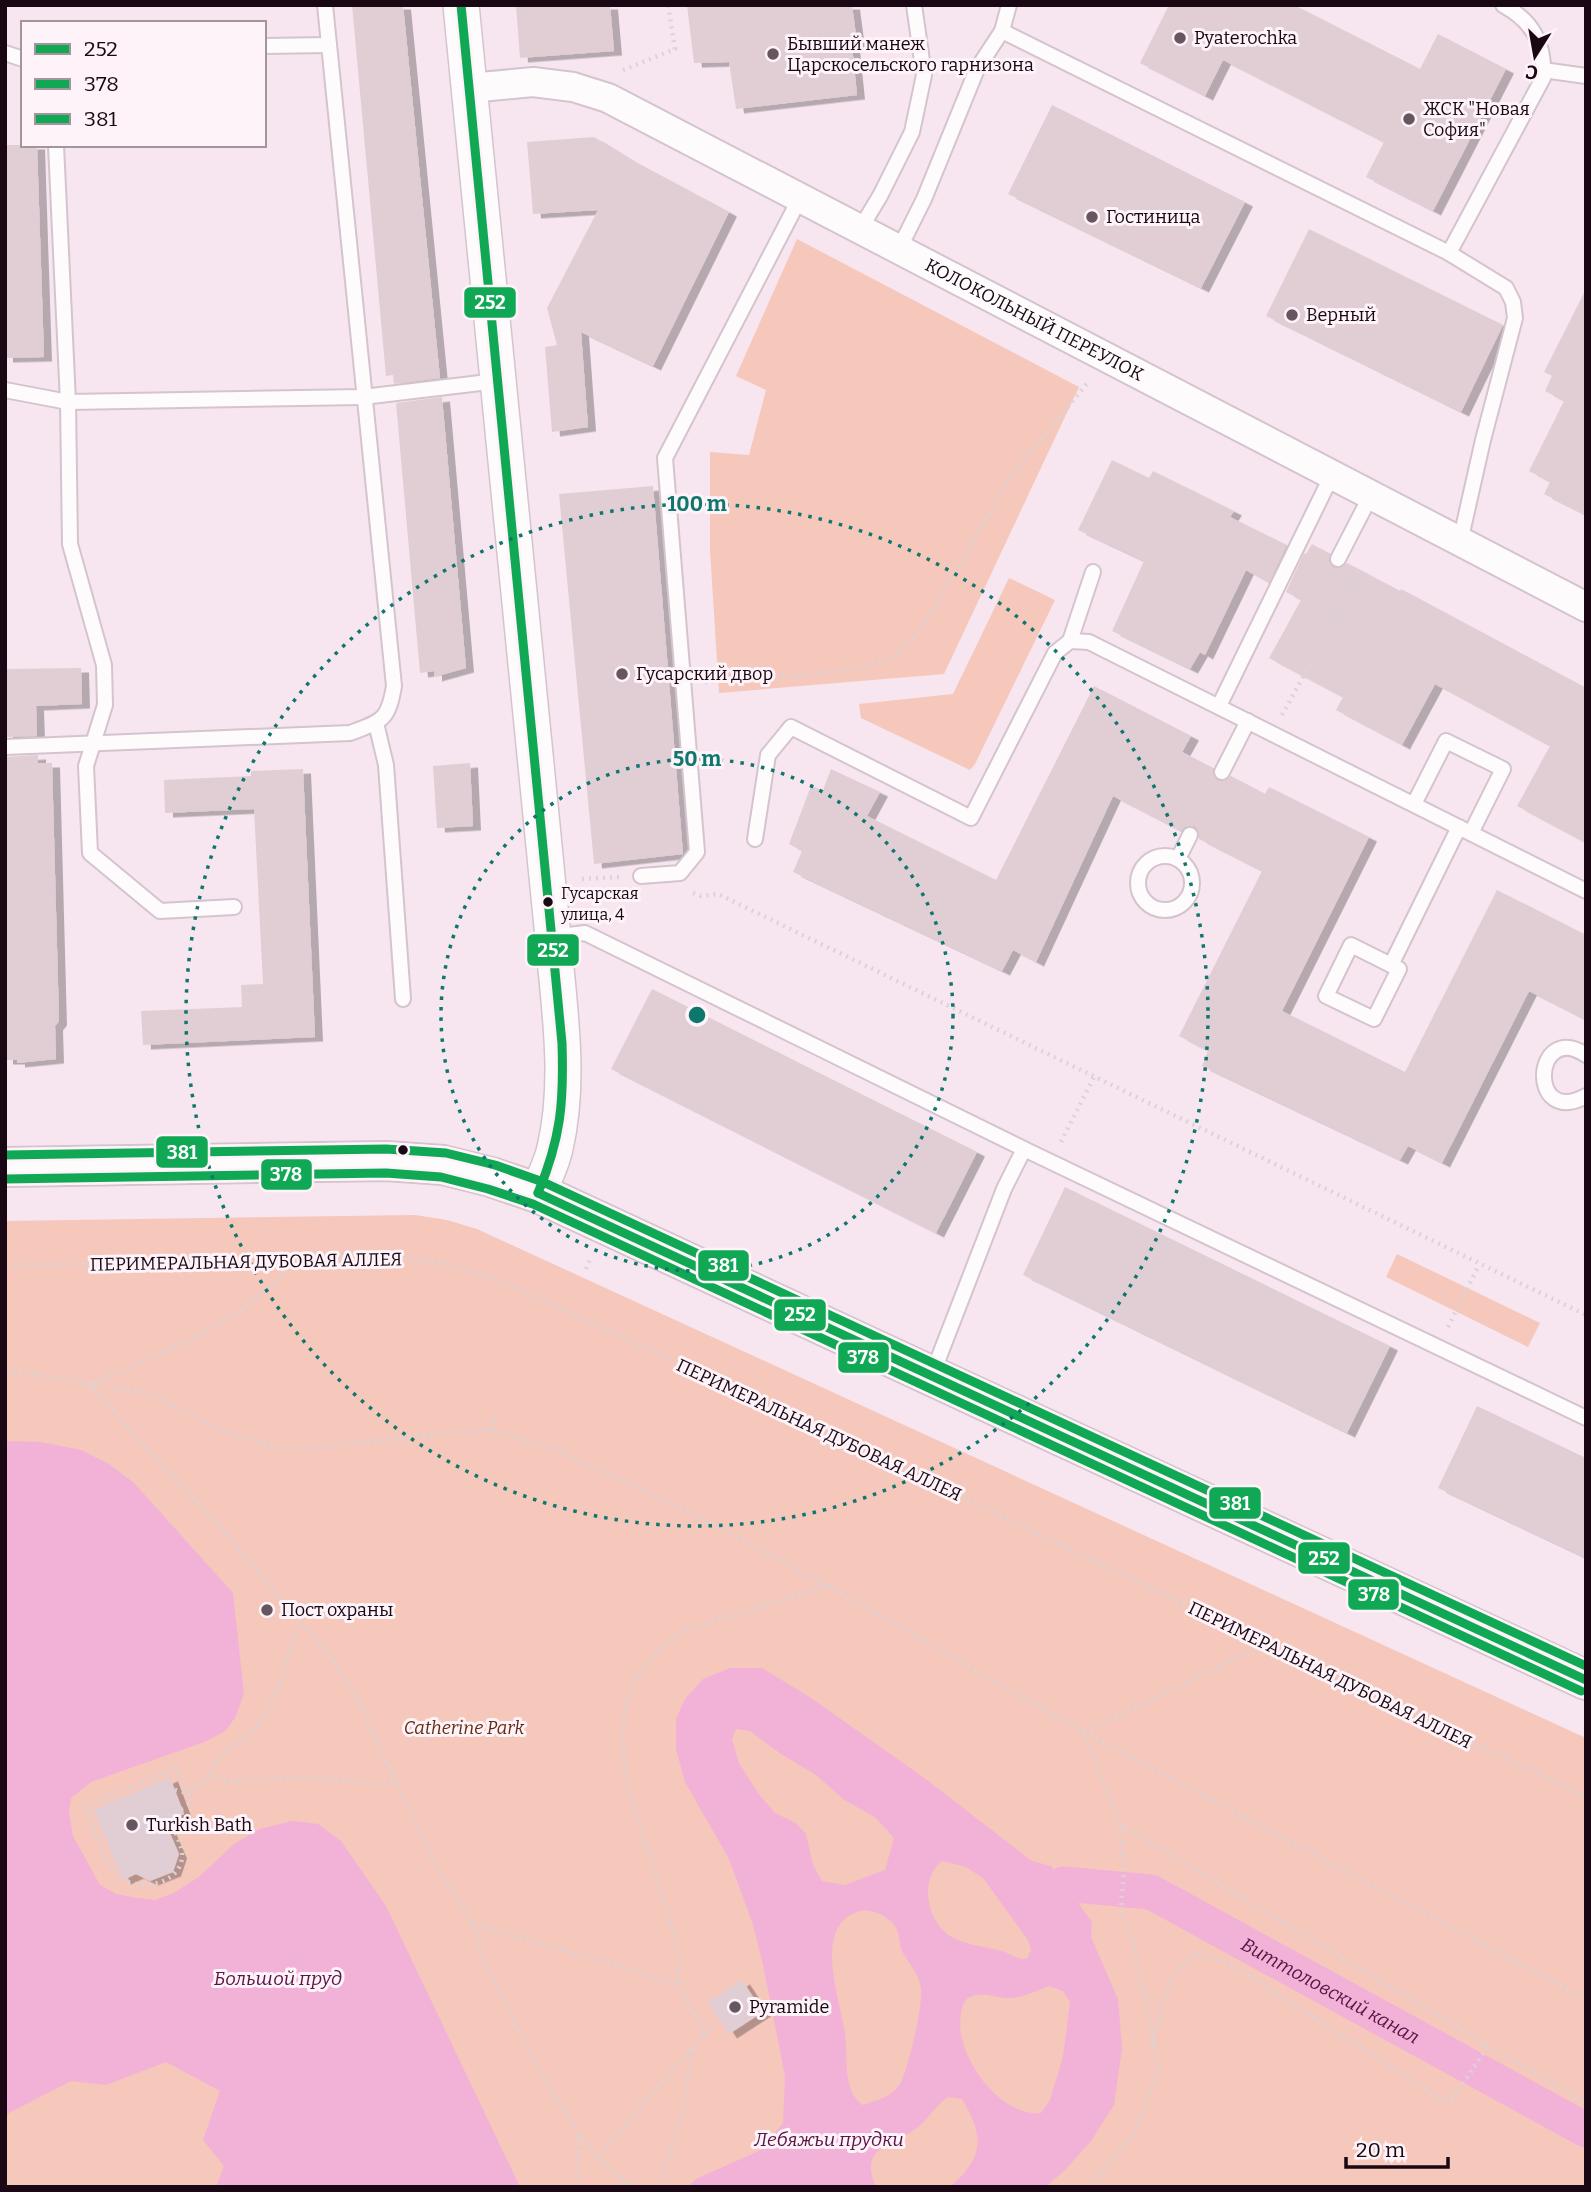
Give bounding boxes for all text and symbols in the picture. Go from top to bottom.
legend [21,21,266,147]
north arrow [1500,21,1570,91]
place label: Pyaterochka [1194,27,1297,49]
marker: Pyaterochka [1172,30,1188,46]
place label: Бывший манеж Царскосельского гарнизона [787,33,1034,76]
text: 252 [84,36,118,62]
marker: Бывший манеж Царскосельского гарнизона [765,46,781,62]
text: С [1524,60,1540,85]
text: 378 [84,71,119,97]
place label: ЖСК "Новая София" [1423,98,1530,141]
text: 381 [84,106,118,132]
marker: ЖСК "Новая София" [1401,111,1417,127]
place label: Гостиница [1106,206,1201,228]
marker: Гостиница [1084,209,1100,225]
street label: КОЛОКОЛЬНЫЙ ПЕРЕУЛОК [921,254,1148,386]
line badge: 252 [463,286,517,319]
text: 252 [474,291,506,314]
place label: Верный [1306,304,1376,326]
marker: Верный [1284,307,1300,323]
text: 100 m [667,491,727,517]
place label: Гусарский двор [636,663,773,685]
marker: Гусарский двор [614,666,630,682]
text: 50 m [673,746,721,772]
place label: Гусарская улица, 4 [560,884,639,924]
marker: Гусарская улица, 4 [541,895,555,909]
line badge: 252 [526,933,580,967]
text: 252 [537,939,569,962]
centre of rings [685,1003,709,1027]
line badge: 381 [155,1135,209,1169]
text: 381 [167,1141,198,1164]
unlabelled marker [396,1143,410,1157]
line badge: 378 [260,1158,313,1191]
text: 378 [270,1163,302,1186]
street label: ПЕРИМЕРАЛЬНАЯ ДУБОВАЯ АЛЛЕЯ [90,1248,402,1276]
line badge: 381 [697,1249,750,1282]
text: 381 [708,1254,739,1277]
line badge: 252 [773,1298,827,1332]
text: 252 [784,1303,816,1326]
line badge: 378 [837,1341,890,1374]
text: 378 [847,1346,879,1369]
street label: ПЕРИМЕРАЛЬНАЯ ДУБОВАЯ АЛЛЕЯ [673,1354,965,1506]
line badge: 381 [1208,1486,1262,1520]
text: 381 [1220,1492,1251,1515]
line badge: 252 [1297,1541,1351,1575]
text: 252 [1308,1547,1340,1570]
line badge: 378 [1347,1578,1400,1611]
text: 378 [1358,1583,1390,1606]
street label: ПЕРИМЕРАЛЬНАЯ ДУБОВАЯ АЛЛЕЯ [1185,1597,1475,1753]
place label: Пост охраны [281,1599,393,1621]
marker: Пост охраны [259,1602,275,1618]
park label: Catherine Park [404,1717,524,1739]
place label: Turkish Bath [146,1814,252,1836]
marker: Turkish Bath [124,1817,140,1833]
water label: Виттоловский канал [1237,1932,1424,2048]
water label: Большой пруд [214,1967,342,1990]
place label: Pyramide [749,1996,829,2018]
marker: Pyramide [727,1999,743,2015]
scale bar [1346,2126,1448,2170]
water label: Лебяжьи прудки [753,2128,904,2151]
text: 20 m [1356,2137,1405,2163]

